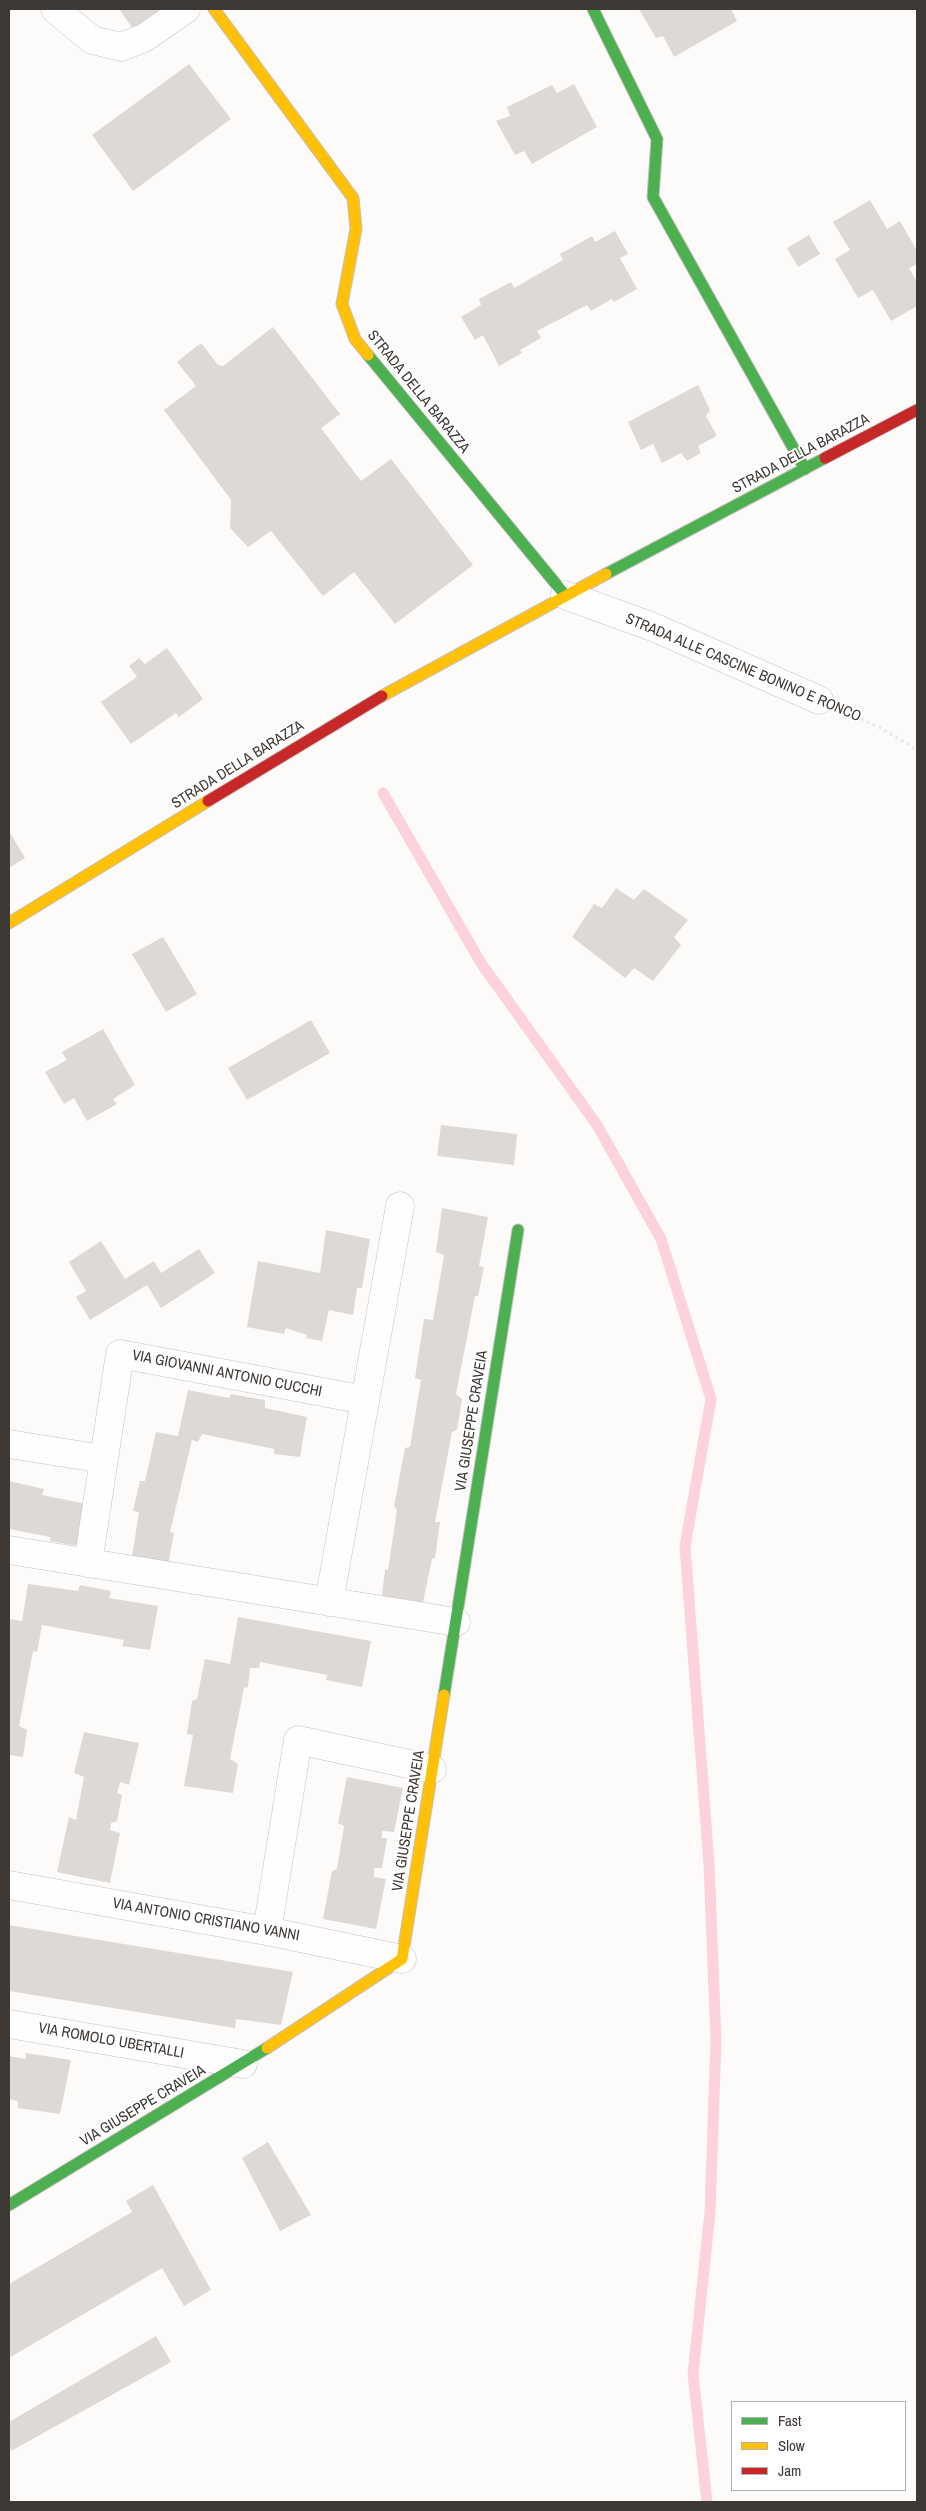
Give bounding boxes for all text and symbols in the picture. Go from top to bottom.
street label: STRADA DELLA BARAZZA [363,327,473,457]
street label: STRADA DELLA BARAZZA [729,410,873,498]
street label: STRADA ALLE CASCINE BONINO E RONCO [622,610,864,726]
street label: STRADA DELLA BARAZZA [169,717,307,813]
street label: VIA GIOVANNI ANTONIO CUCCHI [131,1347,323,1401]
street label: VIA GIUSEPPE CRAVEIA [452,1349,492,1493]
street label: VIA GIUSEPPE CRAVEIA [389,1749,429,1893]
street label: VIA ANTONIO CRISTIANO VANNI [111,1895,301,1945]
street label: VIA ROMOLO UBERTALLI [37,2019,185,2063]
street label: VIA GIUSEPPE CRAVEIA [77,2062,209,2150]
legend [731,2401,906,2491]
text: Fast [778,2410,801,2431]
text: Slow [778,2435,805,2456]
text: Jam [778,2460,801,2481]

